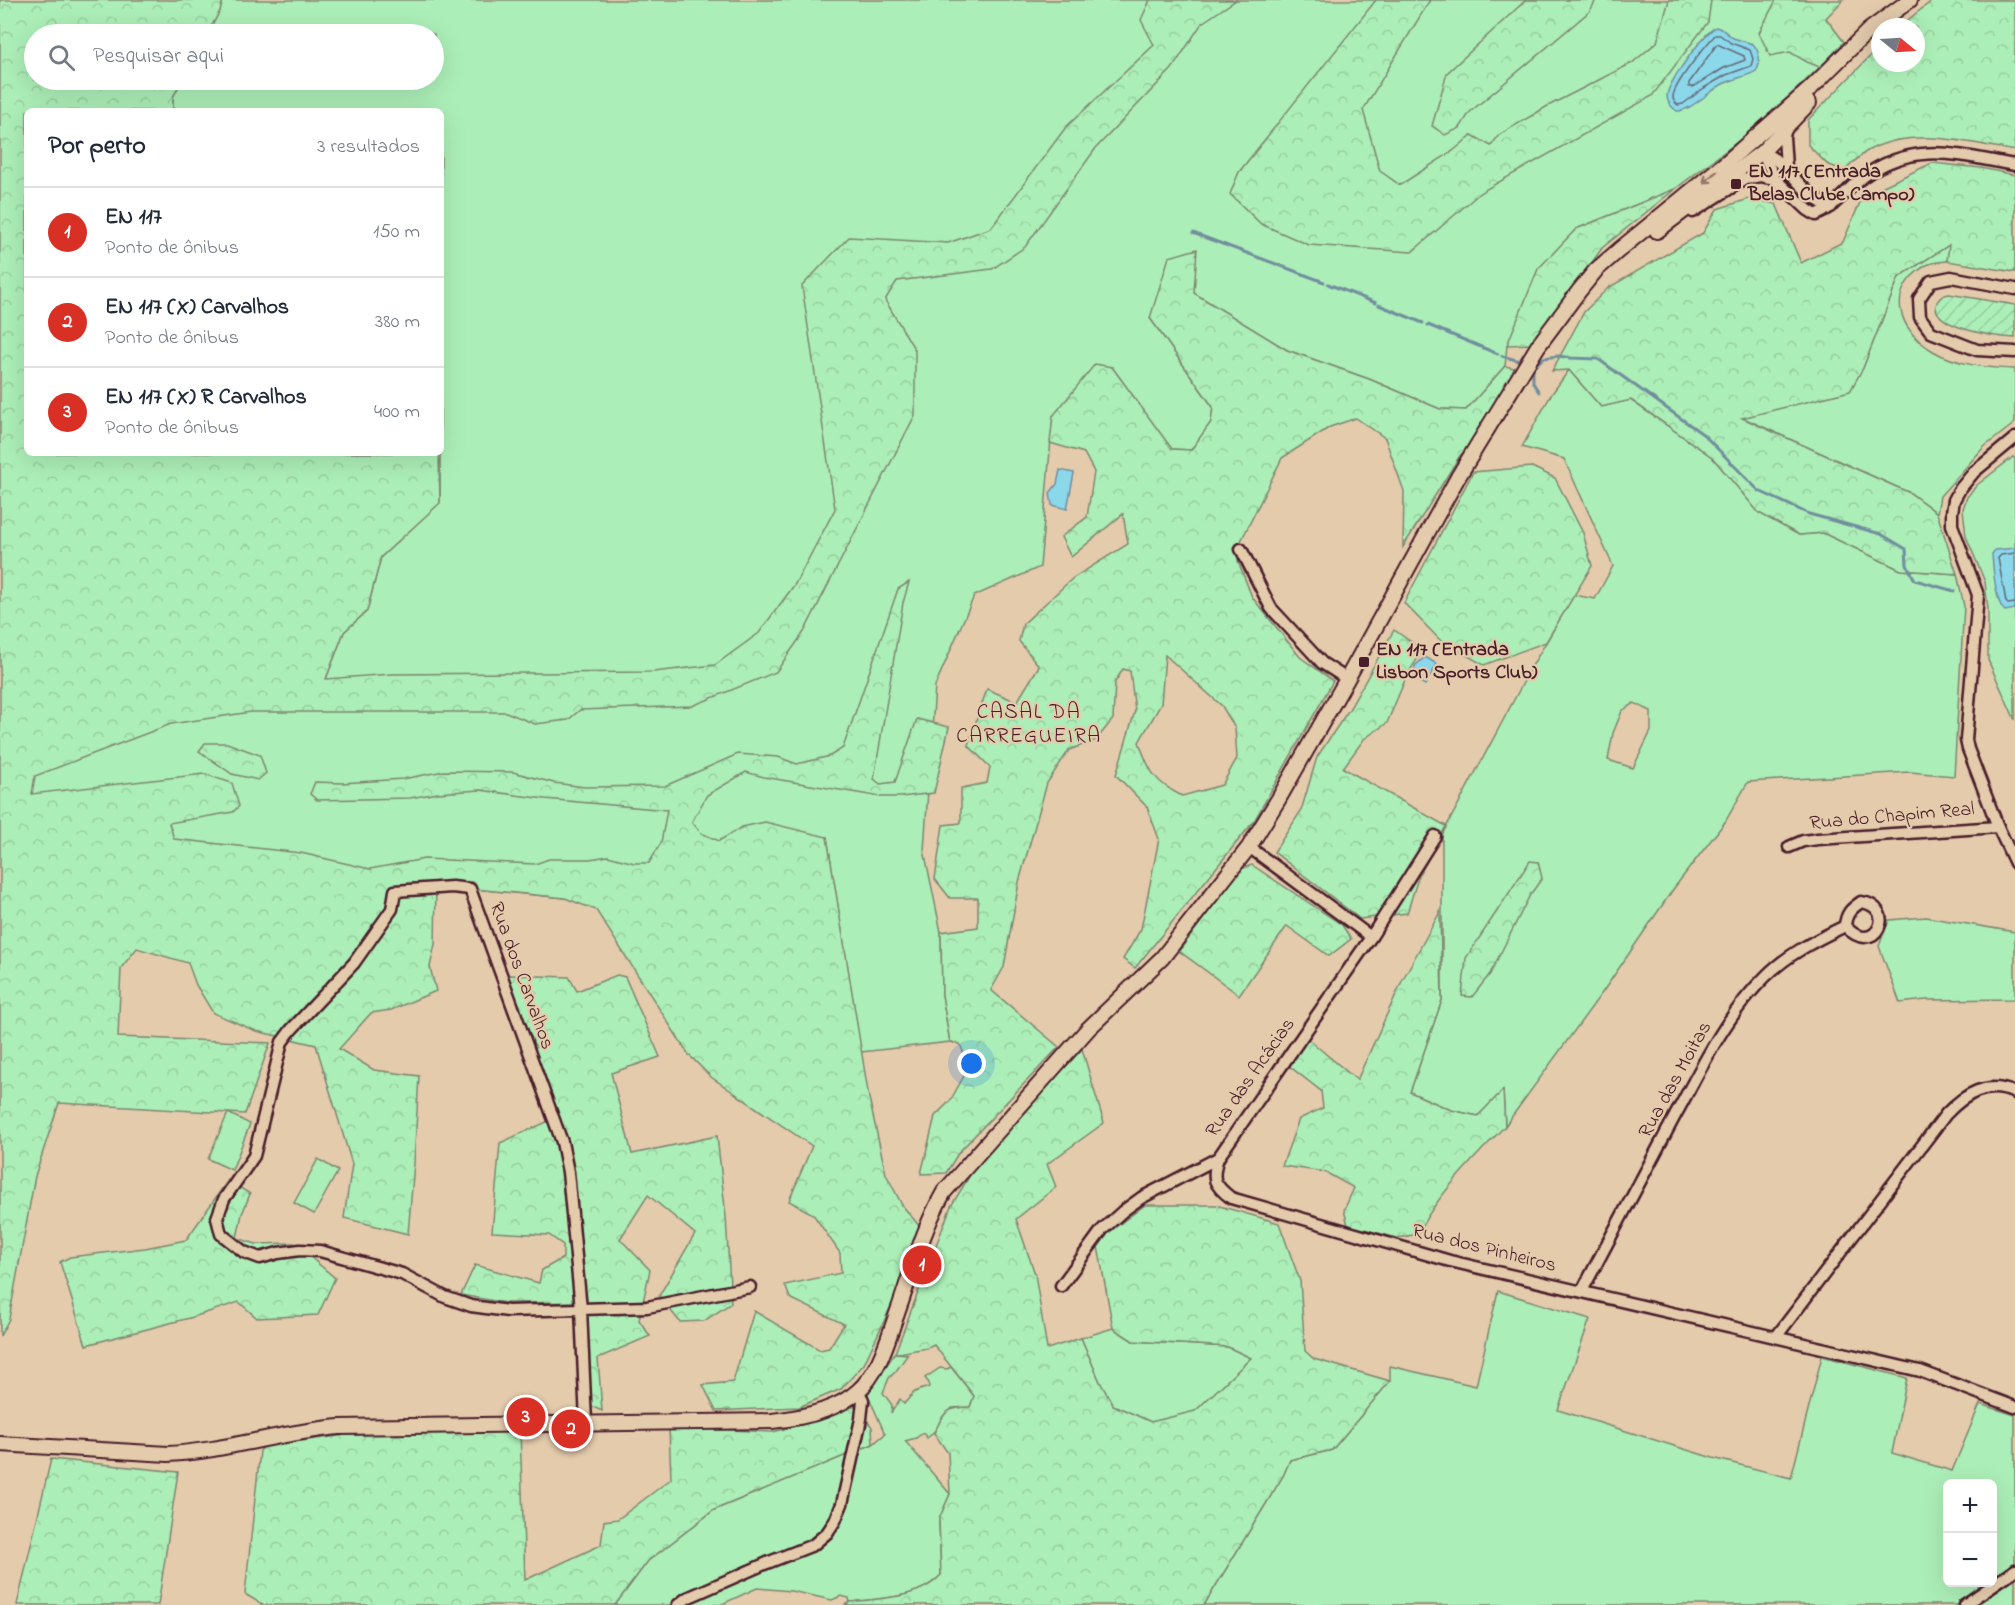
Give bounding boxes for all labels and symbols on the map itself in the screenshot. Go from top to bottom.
north arrow [1871,18,1925,72]
place label: EN 117 (Entrada Belas Clube Campo) [1747,158,1915,210]
one-way arrow [1702,170,1718,183]
marker: EN 117 (Entrada Belas Clube Campo) [1729,177,1743,191]
place label: EN 117 (Entrada Lisbon Sports Club) [1376,636,1537,688]
marker: EN 117 (Entrada Lisbon Sports Club) [1357,655,1371,669]
district label: CASAL DA CARREGUEIRA [956,698,1102,752]
street label: Rua do Chapim Real [1808,795,1976,839]
street label: Rua dos Carvalhos [481,898,561,1054]
street label: Rua das Acácias [1199,1012,1303,1144]
street label: Rua das Moitas [1632,1016,1720,1144]
your location [957,1049,986,1078]
street label: Rua dos Pinheiros [1409,1217,1559,1281]
pin: 1 [902,1242,942,1288]
pin: 3 [506,1394,546,1440]
pin: 2 [552,1406,590,1452]

